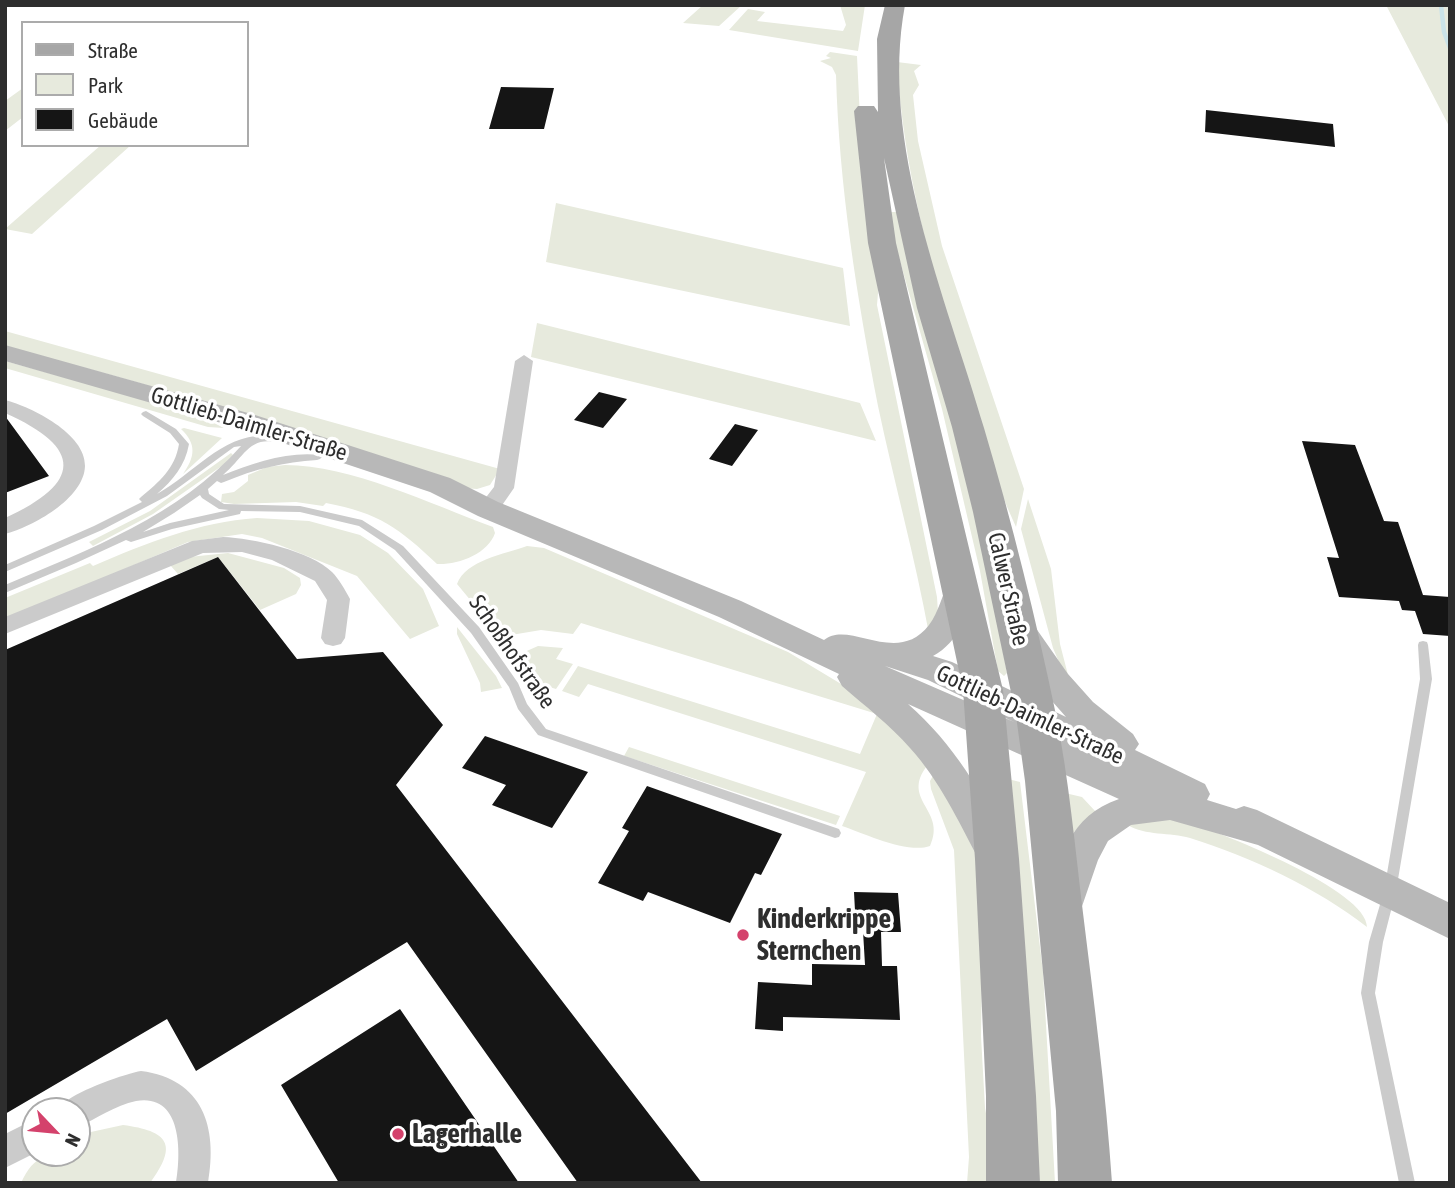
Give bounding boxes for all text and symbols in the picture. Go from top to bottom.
legend [21,21,248,147]
text: Straße [88,38,138,62]
text: Park [88,73,123,97]
text: Gebäude [88,108,158,132]
street label: Gottlieb-Daimler-Straße [148,381,350,467]
street label: Calwer Straße [982,530,1034,648]
street label: Schoßhofstraße [463,590,561,714]
street label: Gottlieb-Daimler-Straße [932,659,1128,771]
place label: Kinderkrippe Sternchen [757,902,891,968]
marker: Kinderkrippe Sternchen [735,927,751,943]
north arrow [21,1097,91,1167]
place label: Lagerhalle [412,1117,522,1151]
marker: Lagerhalle [390,1126,406,1142]
text: N [61,1130,85,1150]

